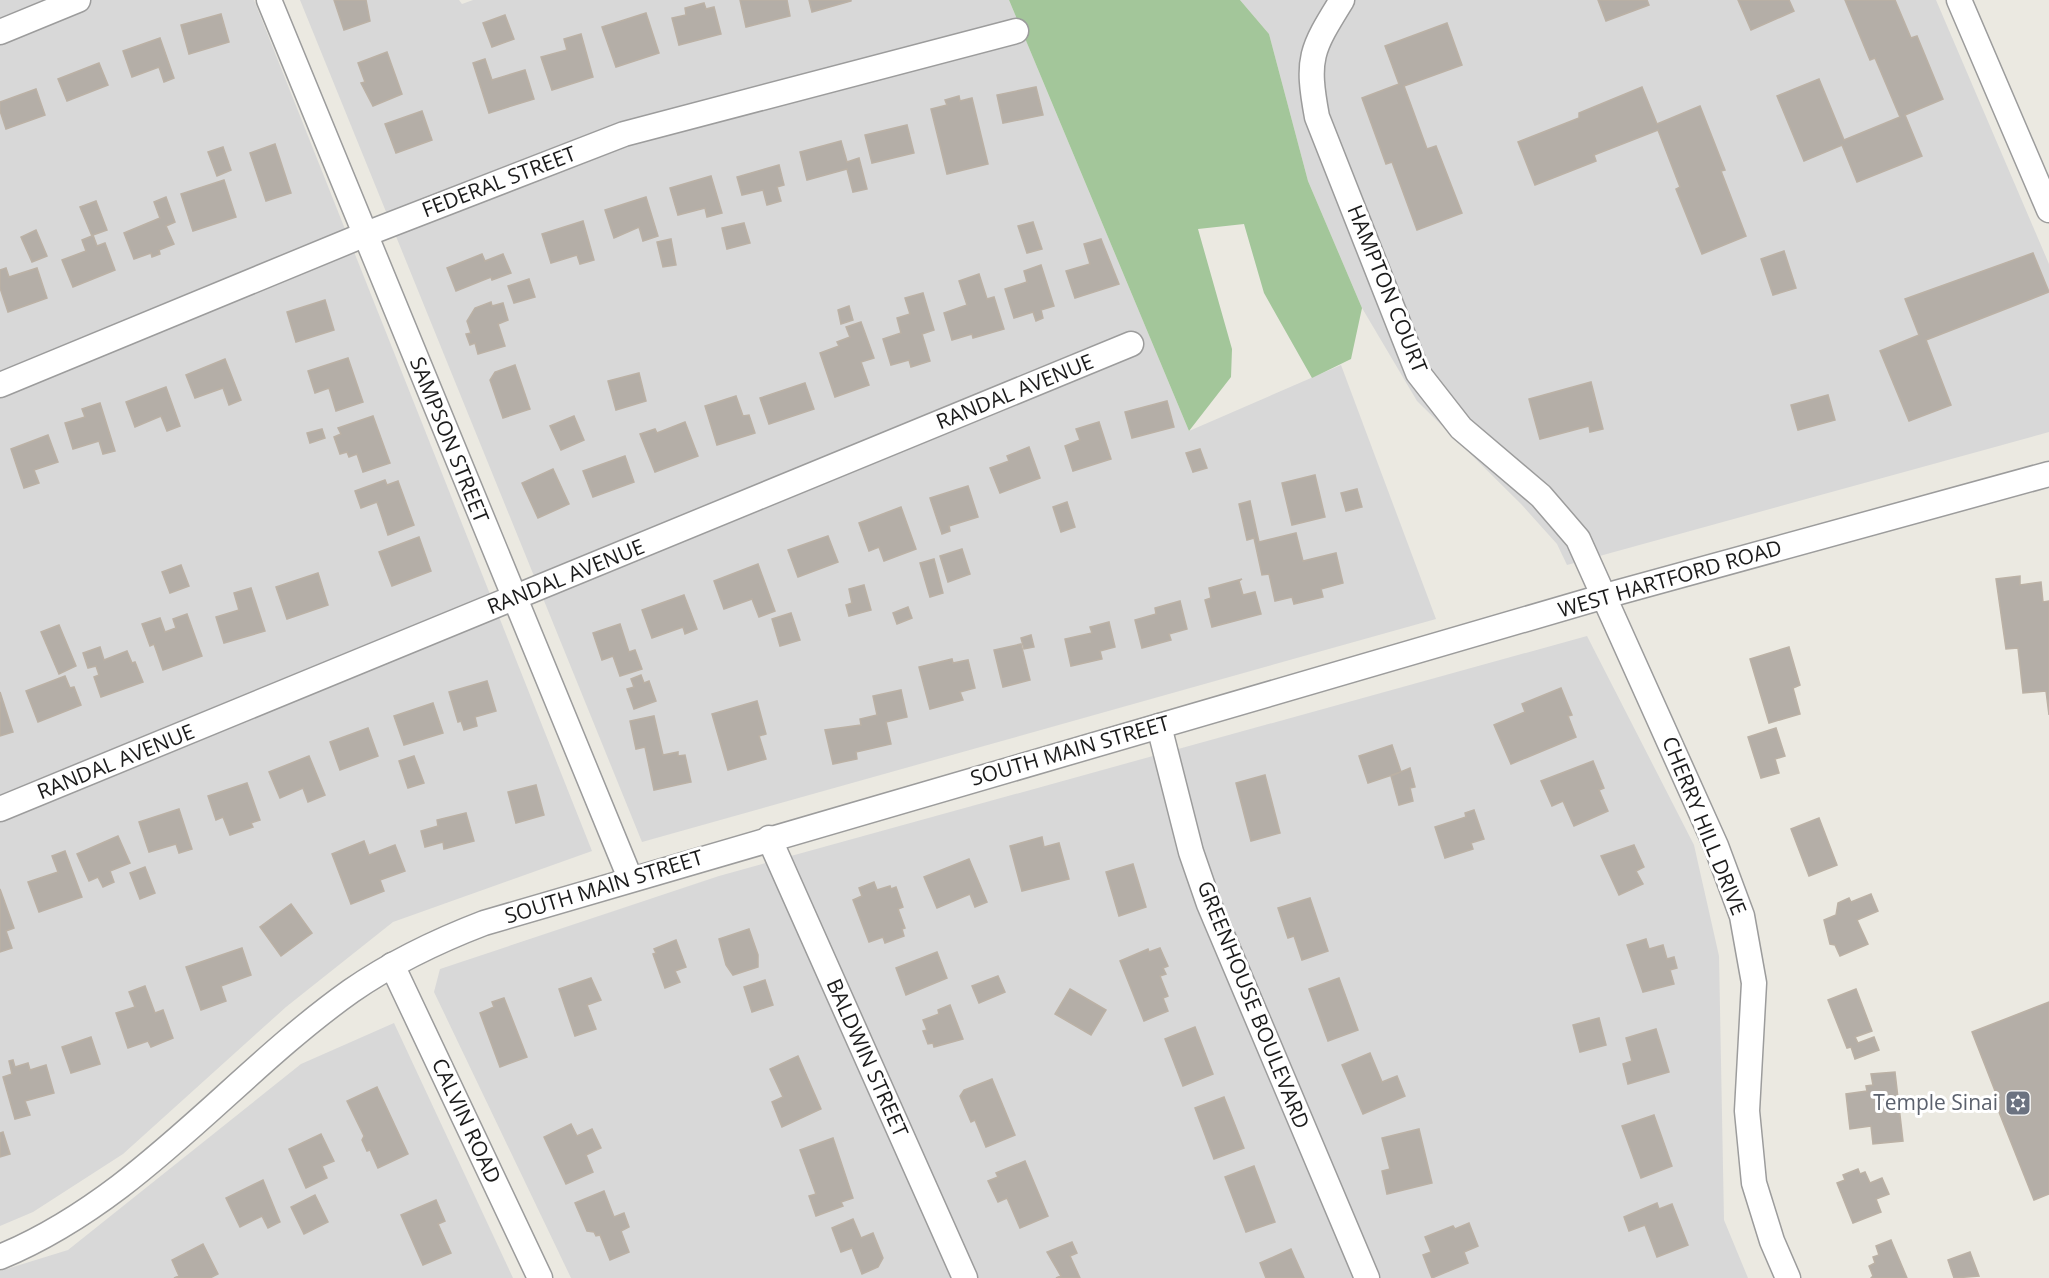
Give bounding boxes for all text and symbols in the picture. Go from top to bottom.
street label: FEDERAL STREET [418,139,580,223]
street label: HAMPTON COURT [1341,200,1435,377]
street label: RANDAL AVENUE [932,347,1097,435]
street label: SAMPSON STREET [404,353,496,527]
street label: RANDAL AVENUE [483,532,648,620]
street label: WEST HARTFORD ROAD [1555,533,1785,623]
street label: SOUTH MAIN STREET [967,708,1173,792]
street label: RANDAL AVENUE [33,717,198,805]
street label: CHERRY HILL DRIVE [1656,732,1754,919]
street label: SOUTH MAIN STREET [501,842,707,930]
street label: GREENHOUSE BOULEVARD [1191,877,1317,1133]
street label: BALDWIN STREET [820,974,916,1142]
street label: CALVIN ROAD [426,1054,508,1188]
place label: Temple Sinai [1873,1088,1998,1116]
synagogue icon: Temple Sinai [2003,1088,2033,1118]

